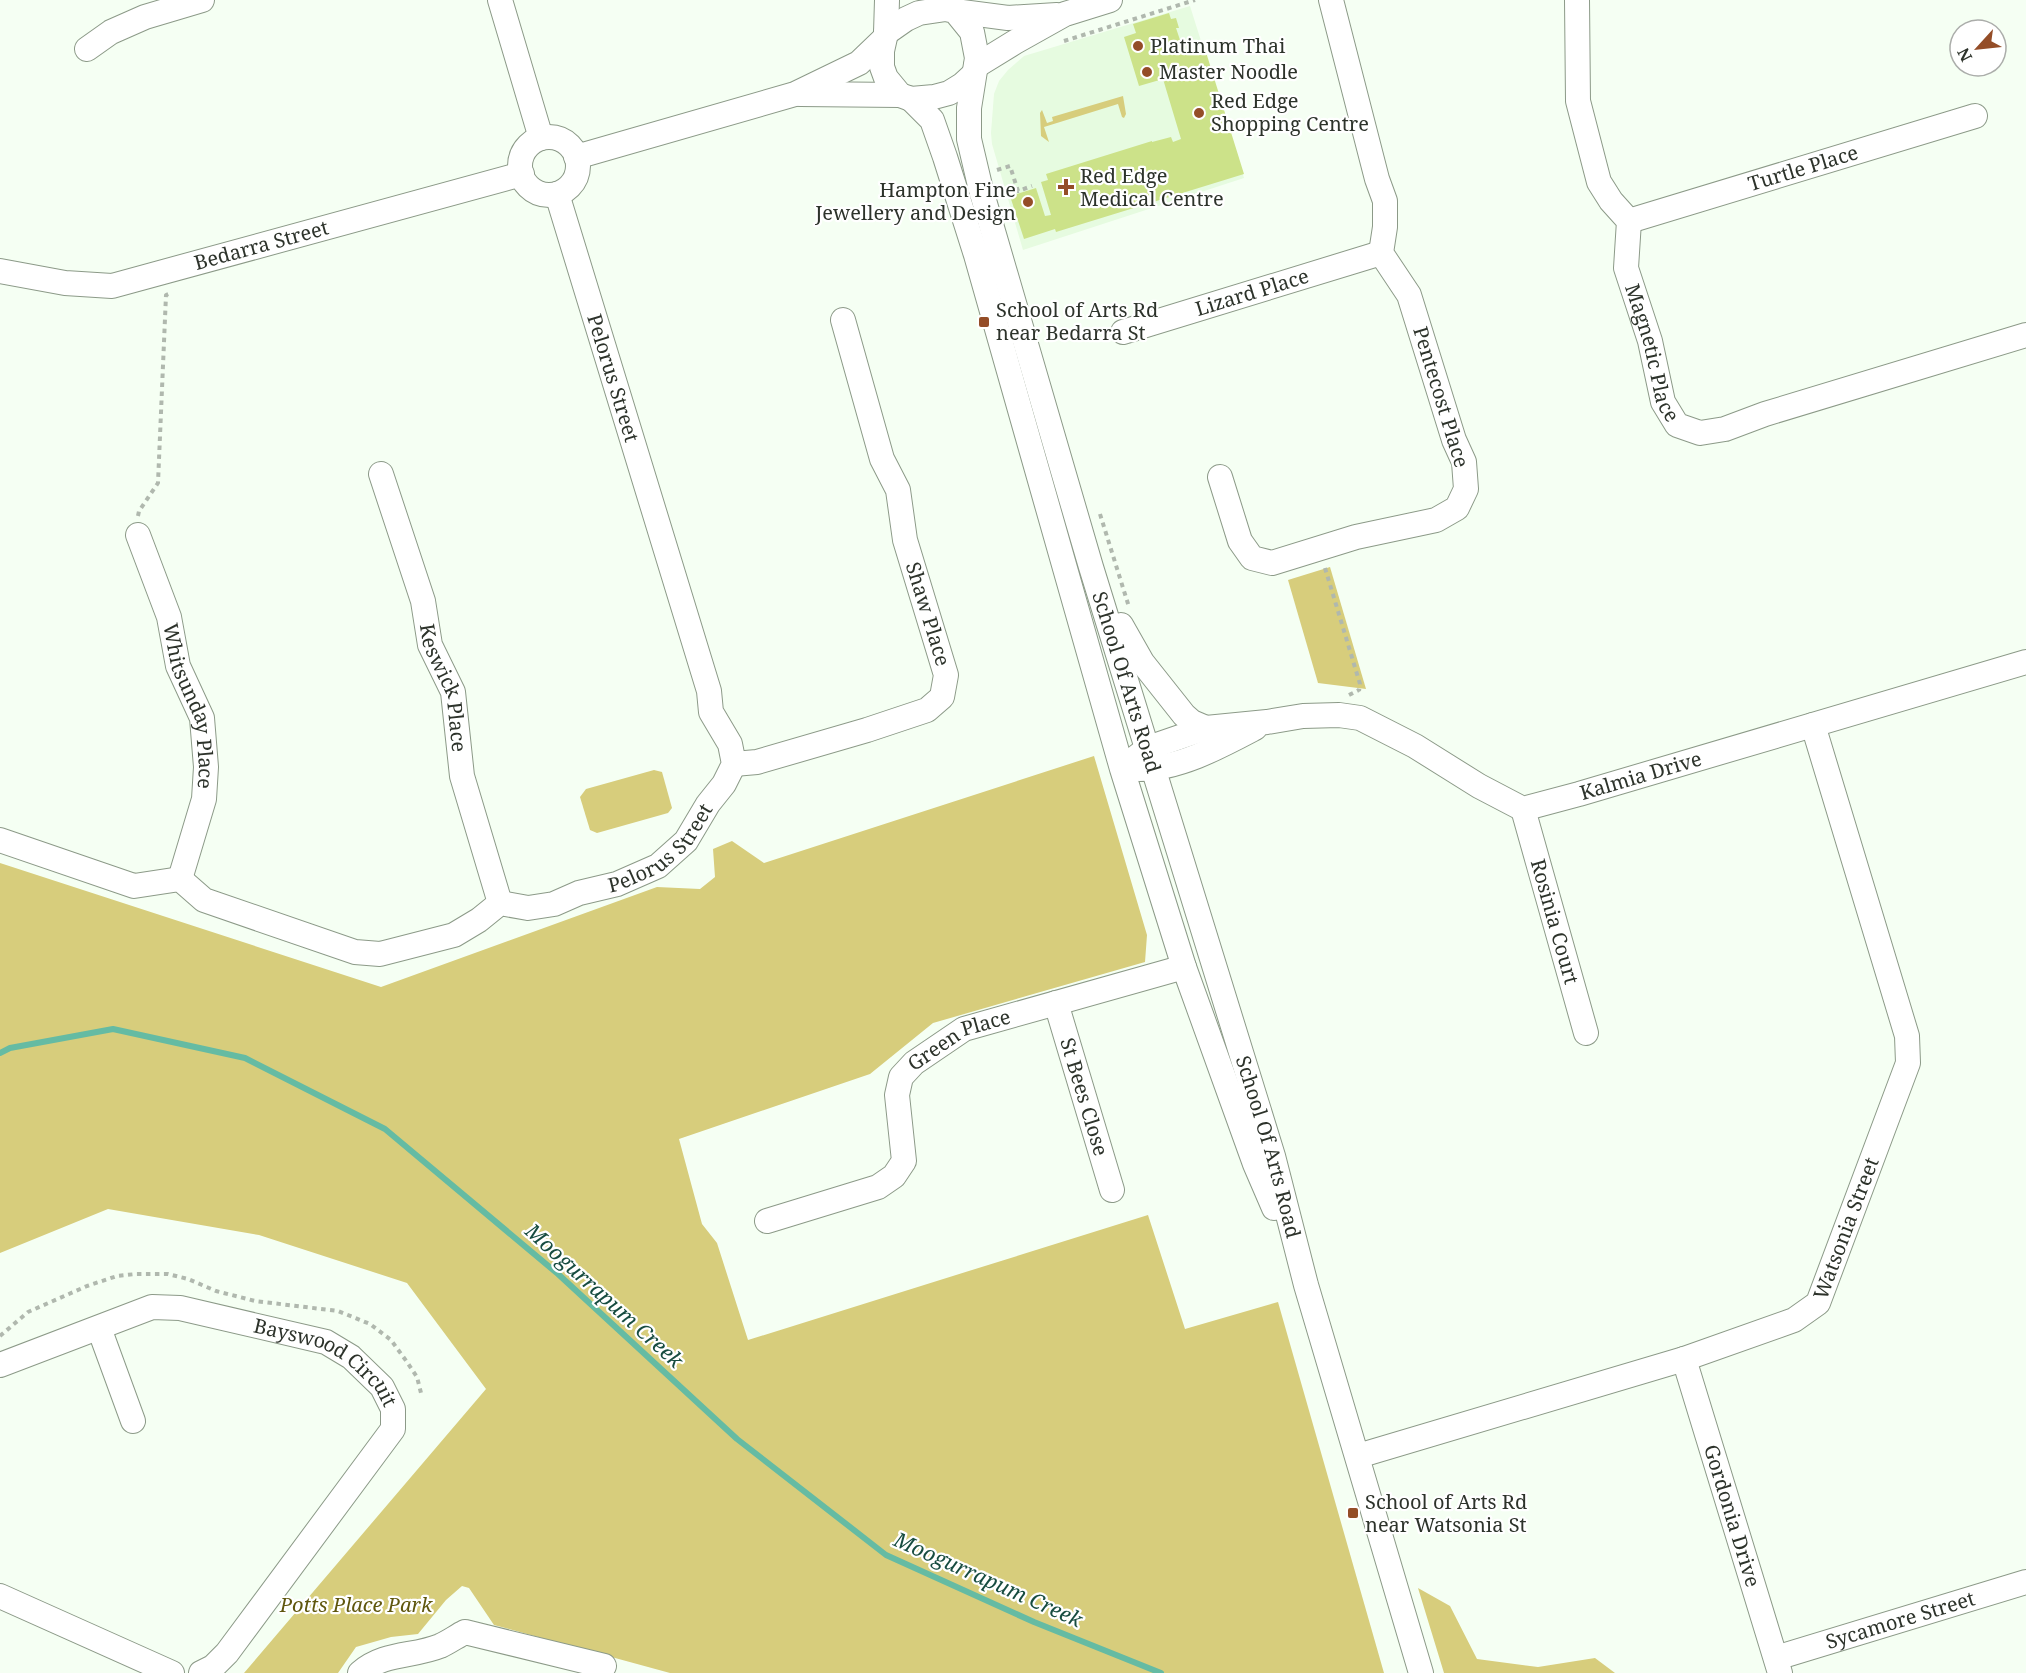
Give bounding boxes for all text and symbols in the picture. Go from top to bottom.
north arrow [1948,18,2008,78]
place label: Platinum Thai [1150,32,1286,59]
marker: Platinum Thai [1131,39,1145,53]
text: N [1952,44,1977,65]
place label: Master Noodle [1159,58,1298,85]
marker: Master Noodle [1140,65,1154,79]
place label: Red Edge Shopping Centre [1211,87,1369,137]
marker: Red Edge Shopping Centre [1192,106,1206,120]
street label: Turtle Place [1745,138,1861,197]
place label: Red Edge Medical Centre [1080,162,1224,212]
place label: Hampton Fine Jewellery and Design [814,176,1016,226]
marker: Red Edge Medical Centre [1057,178,1075,196]
marker: Hampton Fine Jewellery and Design [1021,195,1035,209]
street label: Bedarra Street [191,214,331,276]
street label: Lizard Place [1192,262,1312,322]
street label: Magnetic Place [1619,280,1686,427]
place label: School of Arts Rd near Bedarra St [996,296,1158,346]
street label: Pelorus Street [581,310,646,445]
marker: School of Arts Rd near Bedarra St [977,315,991,329]
street label: Pentecost Place [1407,323,1476,471]
street label: Shaw Place [900,559,957,669]
street label: School Of Arts Road [1086,588,1168,776]
street label: Whitsunday Place [157,621,220,790]
street label: Keswick Place [414,622,473,753]
street label: Kalmia Drive [1576,744,1705,806]
street label: Pelorus Street [605,798,718,899]
street label: Rosinia Court [1525,856,1586,987]
street label: Green Place [902,1003,1013,1077]
street label: St Bees Close [1054,1035,1115,1159]
street label: School Of Arts Road [1230,1052,1307,1241]
street label: Watsonia Street [1807,1153,1885,1303]
water label: Moogurrapum Creek [519,1216,690,1374]
street label: Bayswood Circuit [251,1312,404,1411]
street label: Gordonia Drive [1698,1441,1767,1590]
place label: School of Arts Rd near Watsonia St [1365,1488,1527,1538]
marker: School of Arts Rd near Watsonia St [1346,1506,1360,1520]
water label: Moogurrapum Creek [889,1524,1088,1634]
street label: Sycamore Street [1822,1584,1978,1655]
park label: Potts Place Park [279,1591,433,1618]

